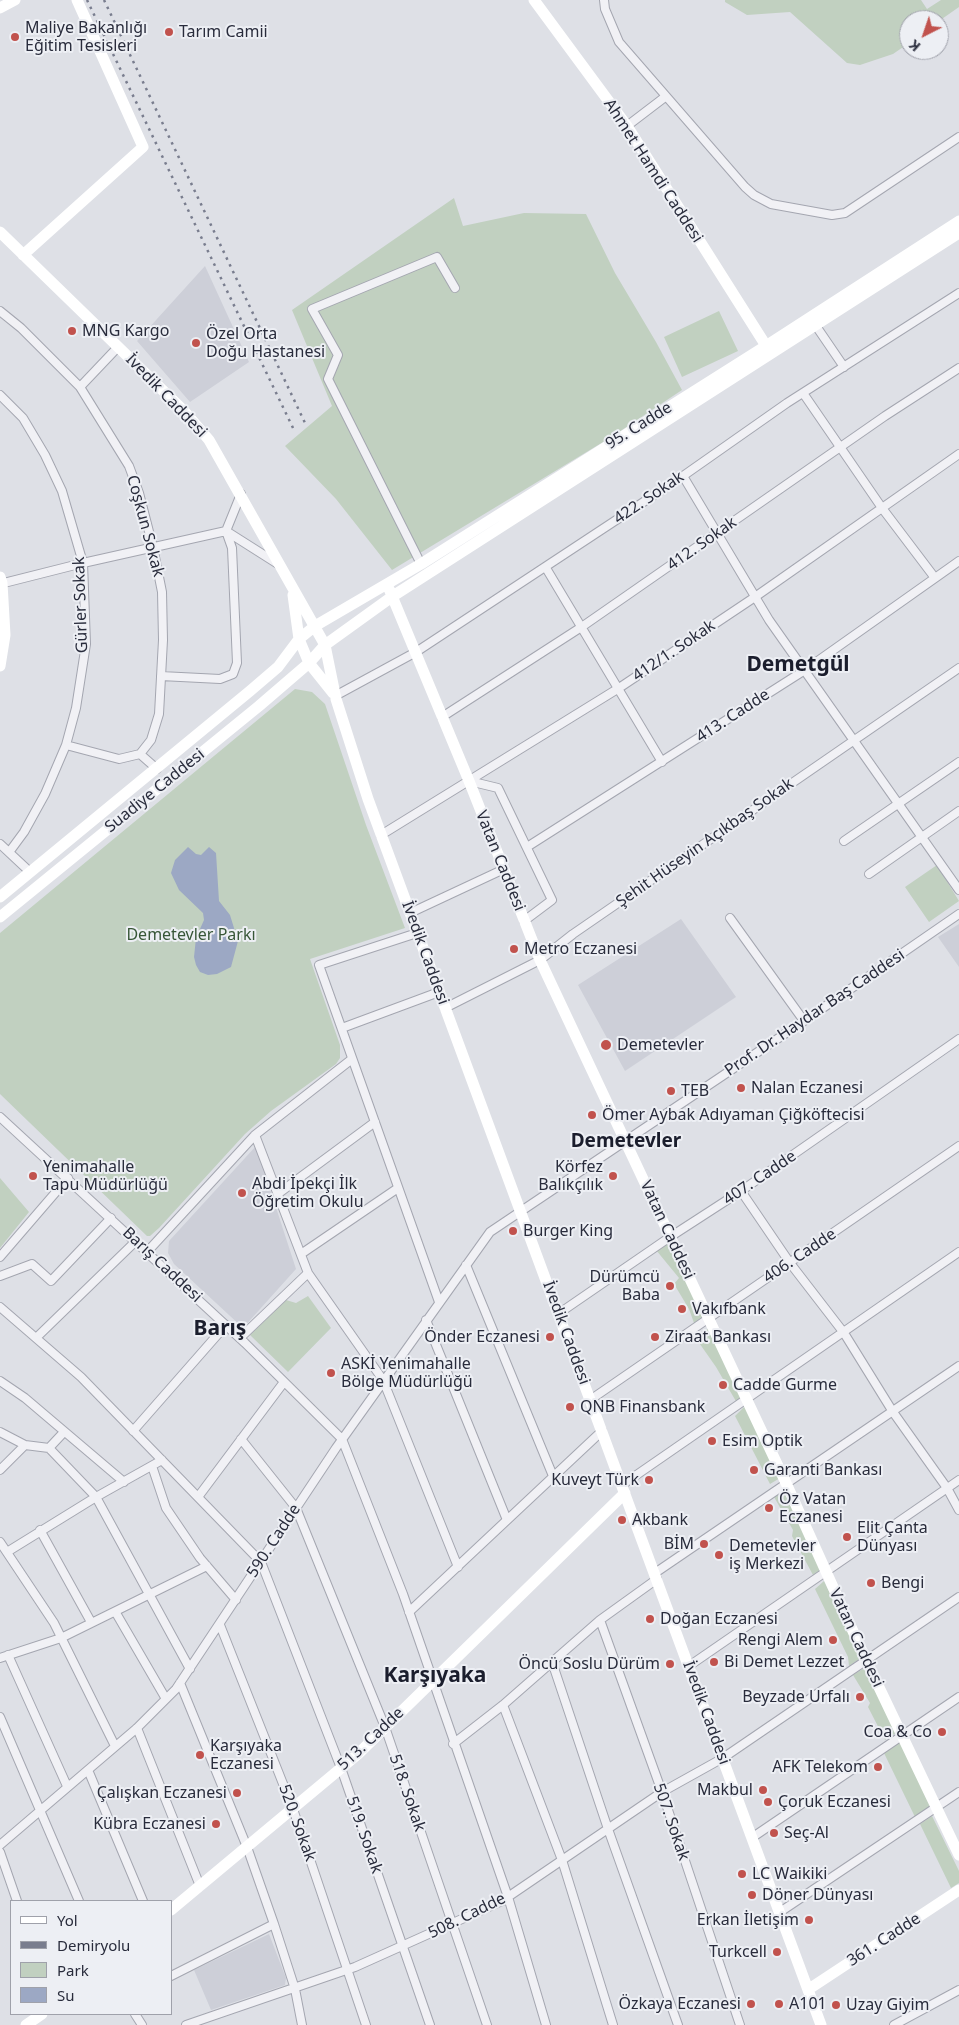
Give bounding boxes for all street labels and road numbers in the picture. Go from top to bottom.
street label: Ahmet Hamdi Caddesi [599,96,707,246]
street label: İvedik Caddesi [121,350,211,442]
street label: 95. Cadde [602,398,676,454]
street label: 422. Sokak [610,468,688,528]
street label: Coşkun Sokak [122,473,168,579]
street label: 412. Sokak [664,513,740,575]
street label: Gürler Sokak [70,556,92,654]
street label: 412/1. Sokak [629,616,719,686]
street label: 413. Cadde [693,685,773,747]
street label: Suadiye Caddesi [101,745,209,837]
street label: Şehit Hüseyin Açıkbaş Sokak [613,774,797,912]
street label: Vatan Caddesi [471,808,529,914]
street label: İvedik Caddesi [397,899,453,1007]
street label: Prof. Dr. Haydar Baş Caddesi [721,946,909,1080]
street label: 407. Cadde [720,1147,800,1209]
street label: Vatan Caddesi [636,1178,698,1282]
street label: Barış Caddesi [118,1223,206,1307]
street label: 406. Cadde [760,1225,840,1287]
street label: İvedik Caddesi [538,1279,594,1387]
street label: 590. Cadde [243,1501,305,1581]
street label: Vatan Caddesi [825,1586,887,1690]
street label: İvedik Caddesi [678,1659,734,1767]
street label: 513. Cadde [334,1703,408,1775]
street label: 518. Sokak [385,1752,429,1834]
street label: 507. Sokak [649,1781,693,1863]
street label: 520. Sokak [274,1782,320,1864]
street label: 519. Sokak [342,1794,386,1876]
street label: 508. Cadde [425,1889,509,1943]
street label: 361. Cadde [844,1909,924,1971]

